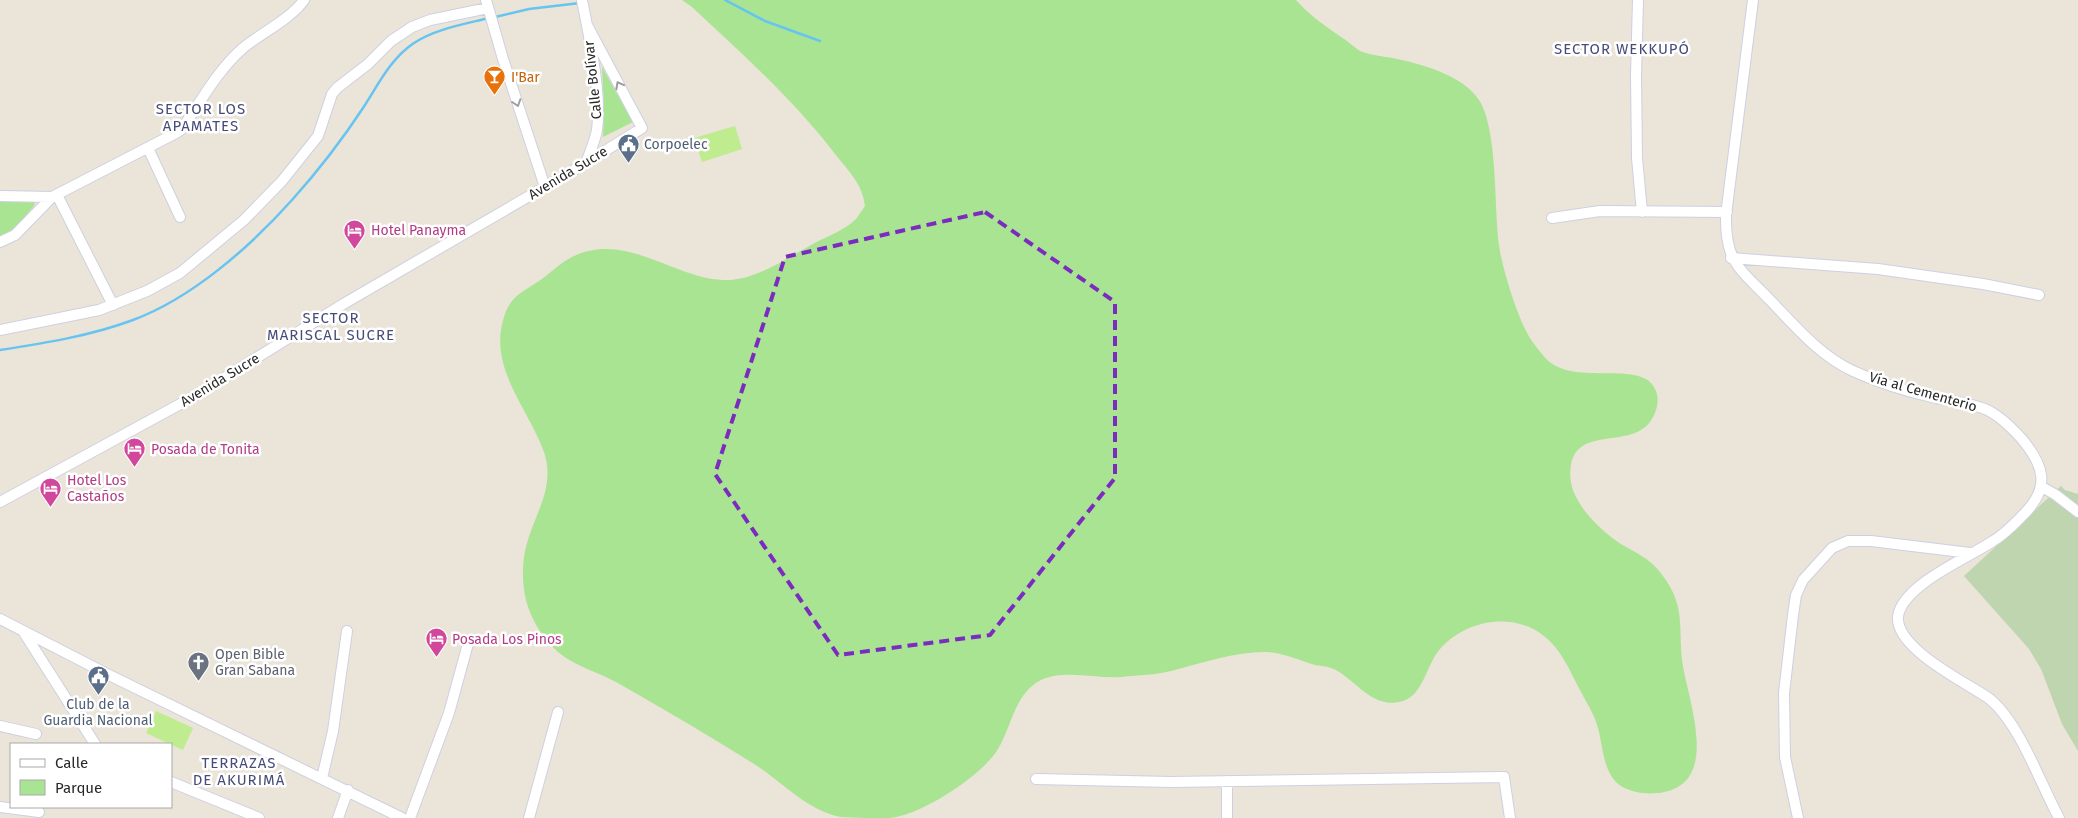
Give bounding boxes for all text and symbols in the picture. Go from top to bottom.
street label: Calle Bolívar [580,39,606,120]
district label: SECTOR WEKKUPÓ [1554,40,1690,58]
bar icon: I'Bar [483,65,507,96]
place label: I'Bar [511,69,540,86]
one-way arrow [615,81,625,90]
one-way arrow [511,99,521,107]
district label: SECTOR LOS APAMATES [156,100,246,135]
public building icon: Corpoelec [616,132,640,163]
place label: Corpoelec [644,136,708,153]
street label: Avenida Sucre [525,143,611,203]
hotel icon: Hotel Panayma [343,218,367,249]
place label: Hotel Panayma [371,222,466,239]
district label: SECTOR MARISCAL SUCRE [267,309,395,344]
street label: Avenida Sucre [177,350,263,410]
street label: Vía al Cementerio [1867,368,1979,416]
hotel icon: Posada de Tonita [123,437,147,468]
place label: Posada de Tonita [151,441,260,458]
place label: Hotel Los Castaños [67,472,127,505]
hotel icon: Hotel Los Castaños [39,476,63,507]
hotel icon: Posada Los Pinos [424,627,448,658]
place label: Posada Los Pinos [452,631,562,648]
place label: Open Bible Gran Sabana [215,646,295,679]
church icon: Open Bible Gran Sabana [187,650,211,681]
public building icon: Club de la Guardia Nacional [86,664,110,695]
place label: Club de la Guardia Nacional [43,696,153,729]
legend [10,743,172,808]
text: Calle [55,754,88,772]
district label: TERRAZAS DE AKURIMÁ [193,754,285,789]
text: Parque [55,779,102,797]

